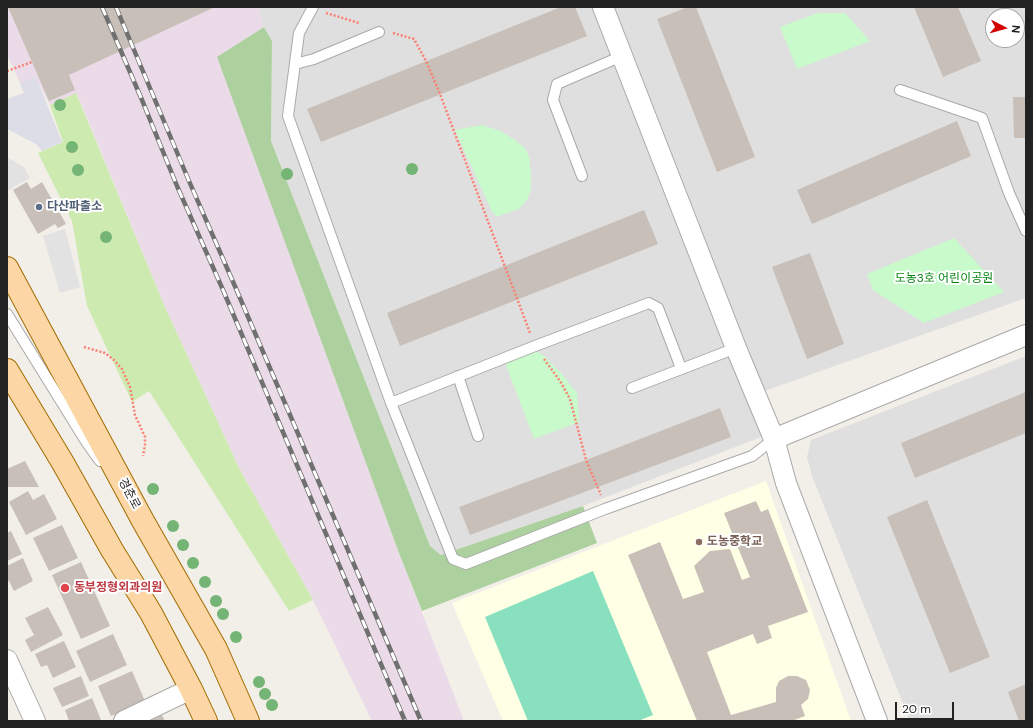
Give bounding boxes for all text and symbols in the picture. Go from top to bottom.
north arrow [985,8,1025,48]
text: N [1009,24,1023,34]
place label: 다산파출소 [47,200,102,214]
marker: 다산파출소 [34,202,44,212]
park label: 도농3호 어린이공원 [895,272,993,286]
street label: 경춘로 [115,476,143,512]
place label: 도농중학교 [707,535,762,549]
marker: 도농중학교 [694,537,704,547]
place label: 동부정형외과의원 [74,581,162,595]
marker: 동부정형외과의원 [59,582,71,594]
scale bar [897,694,956,720]
text: 20 m [902,701,931,717]

